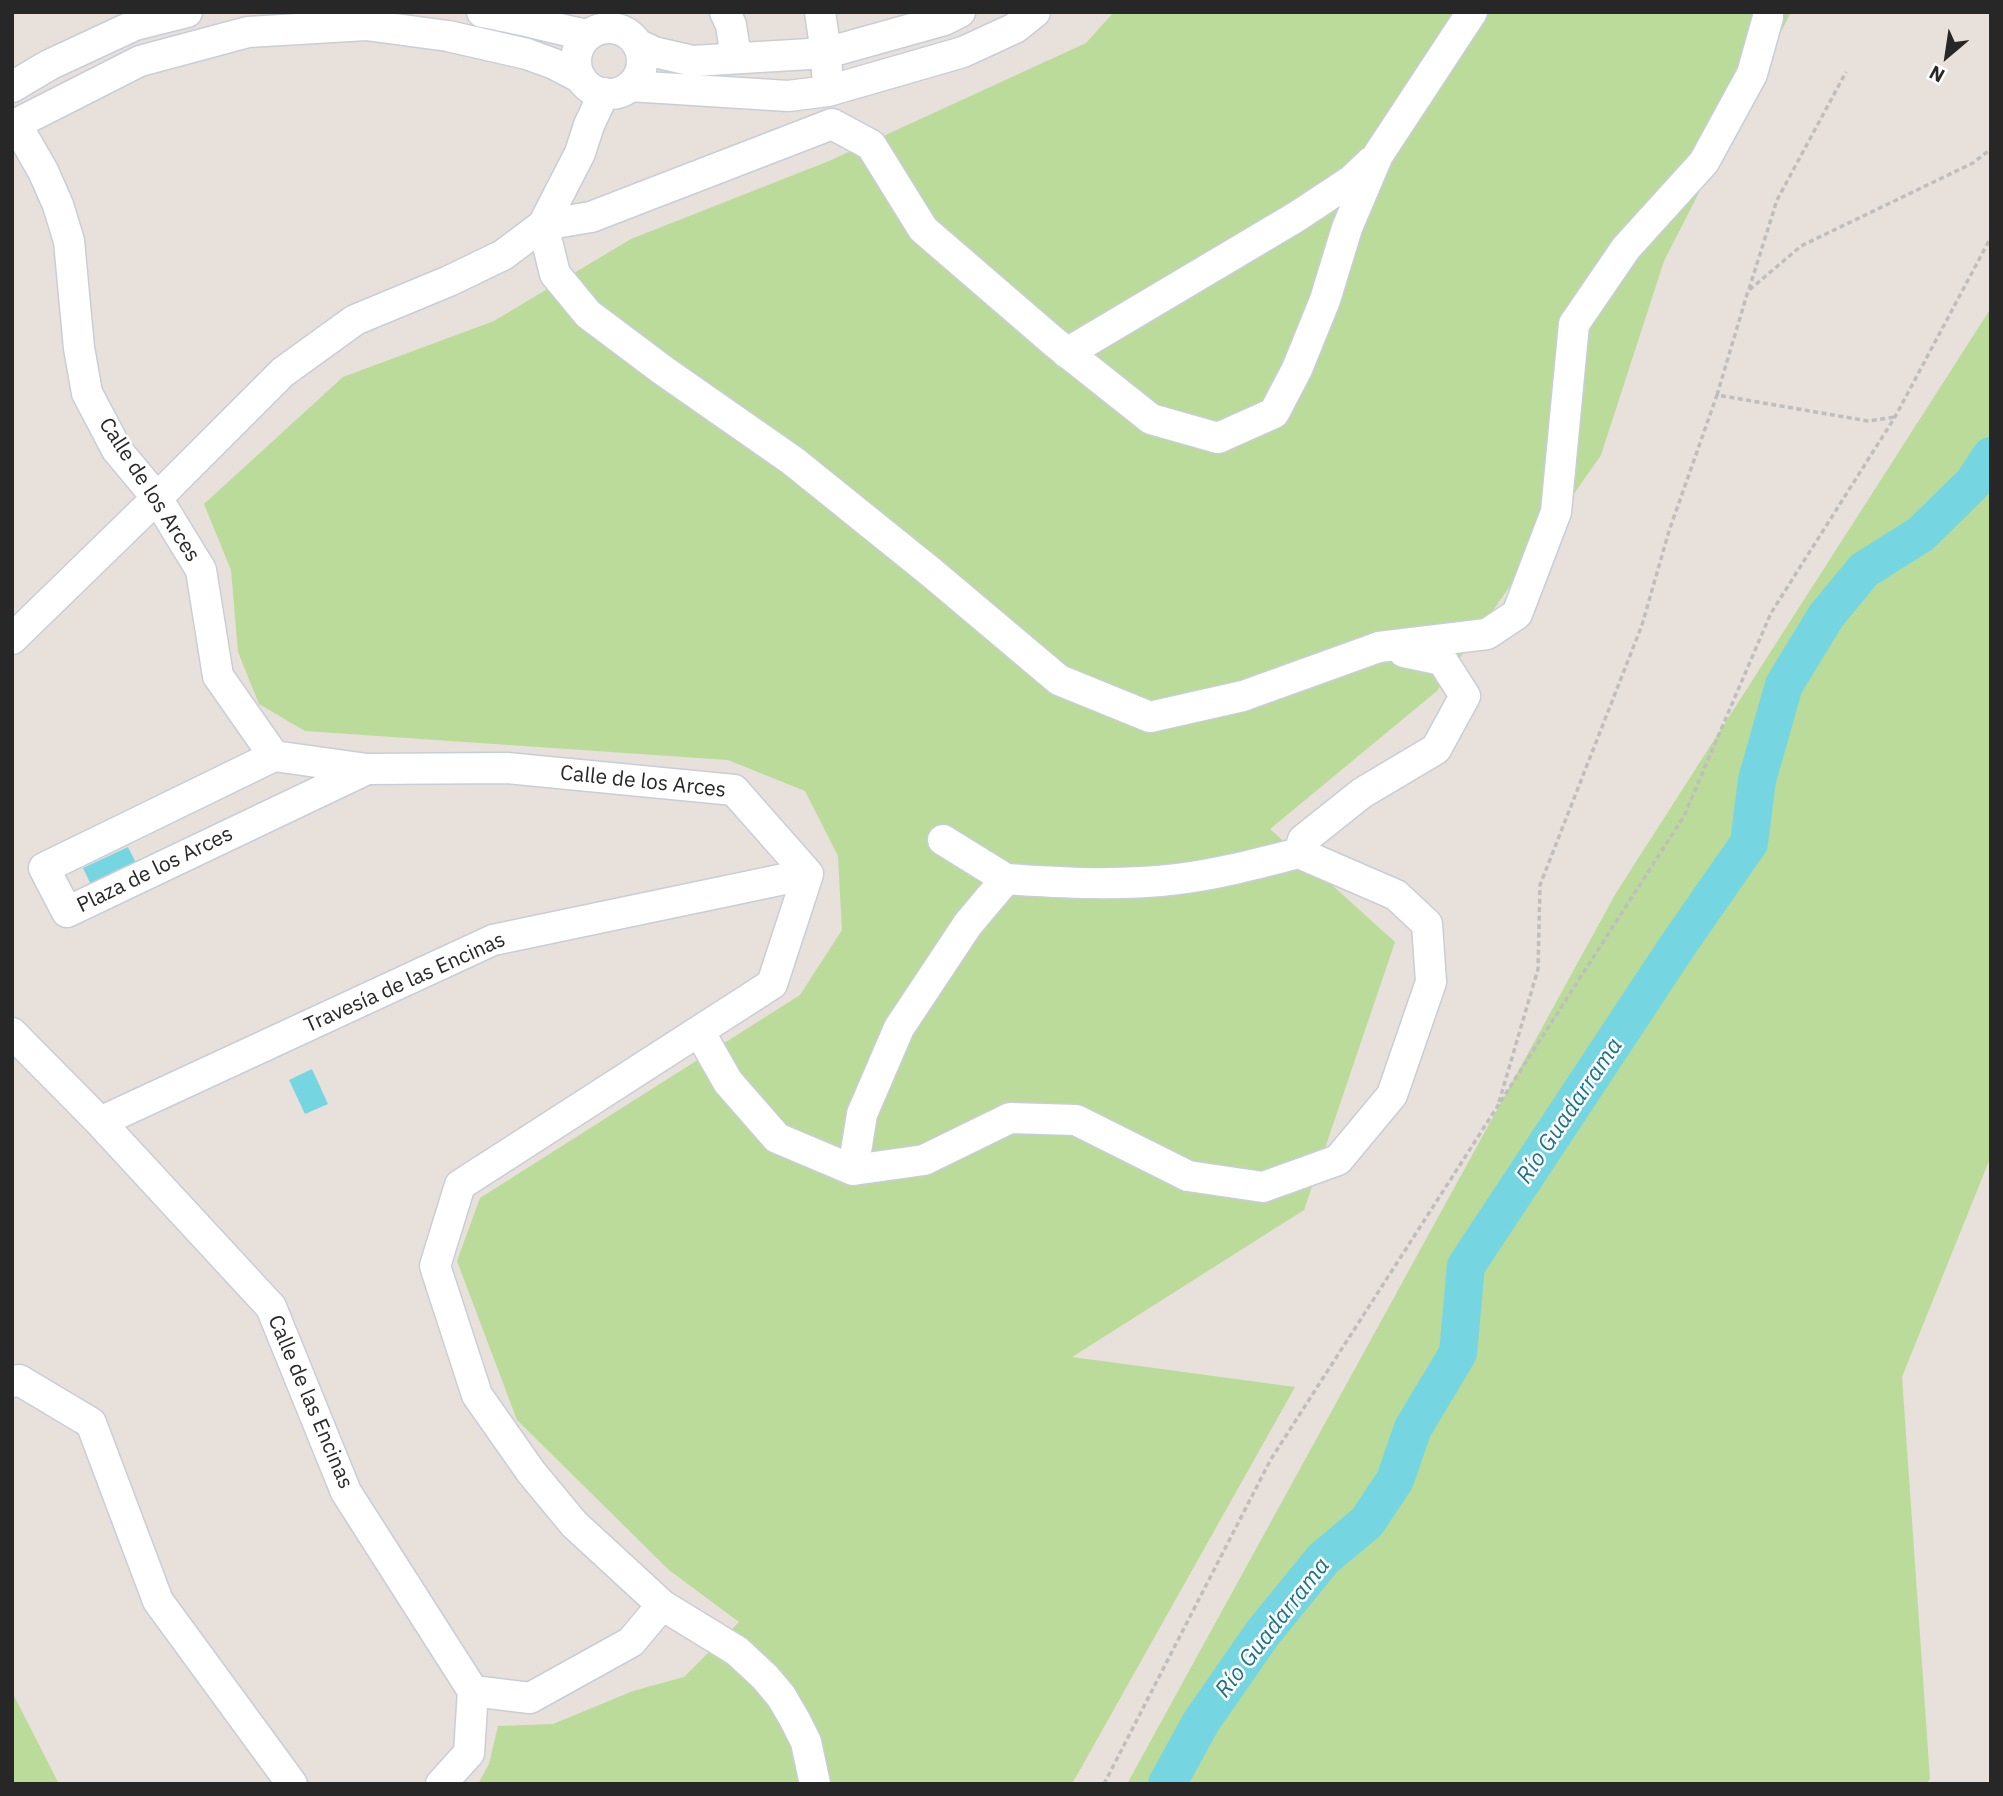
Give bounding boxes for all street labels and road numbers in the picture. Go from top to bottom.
street label: Calle de los Arces [93,413,205,567]
street label: Calle de los Arces [559,761,727,803]
street label: Plaza de los Arces [73,821,237,919]
street label: Travesía de las Encinas [301,927,509,1039]
street label: Calle de las Encinas [262,1311,358,1493]

